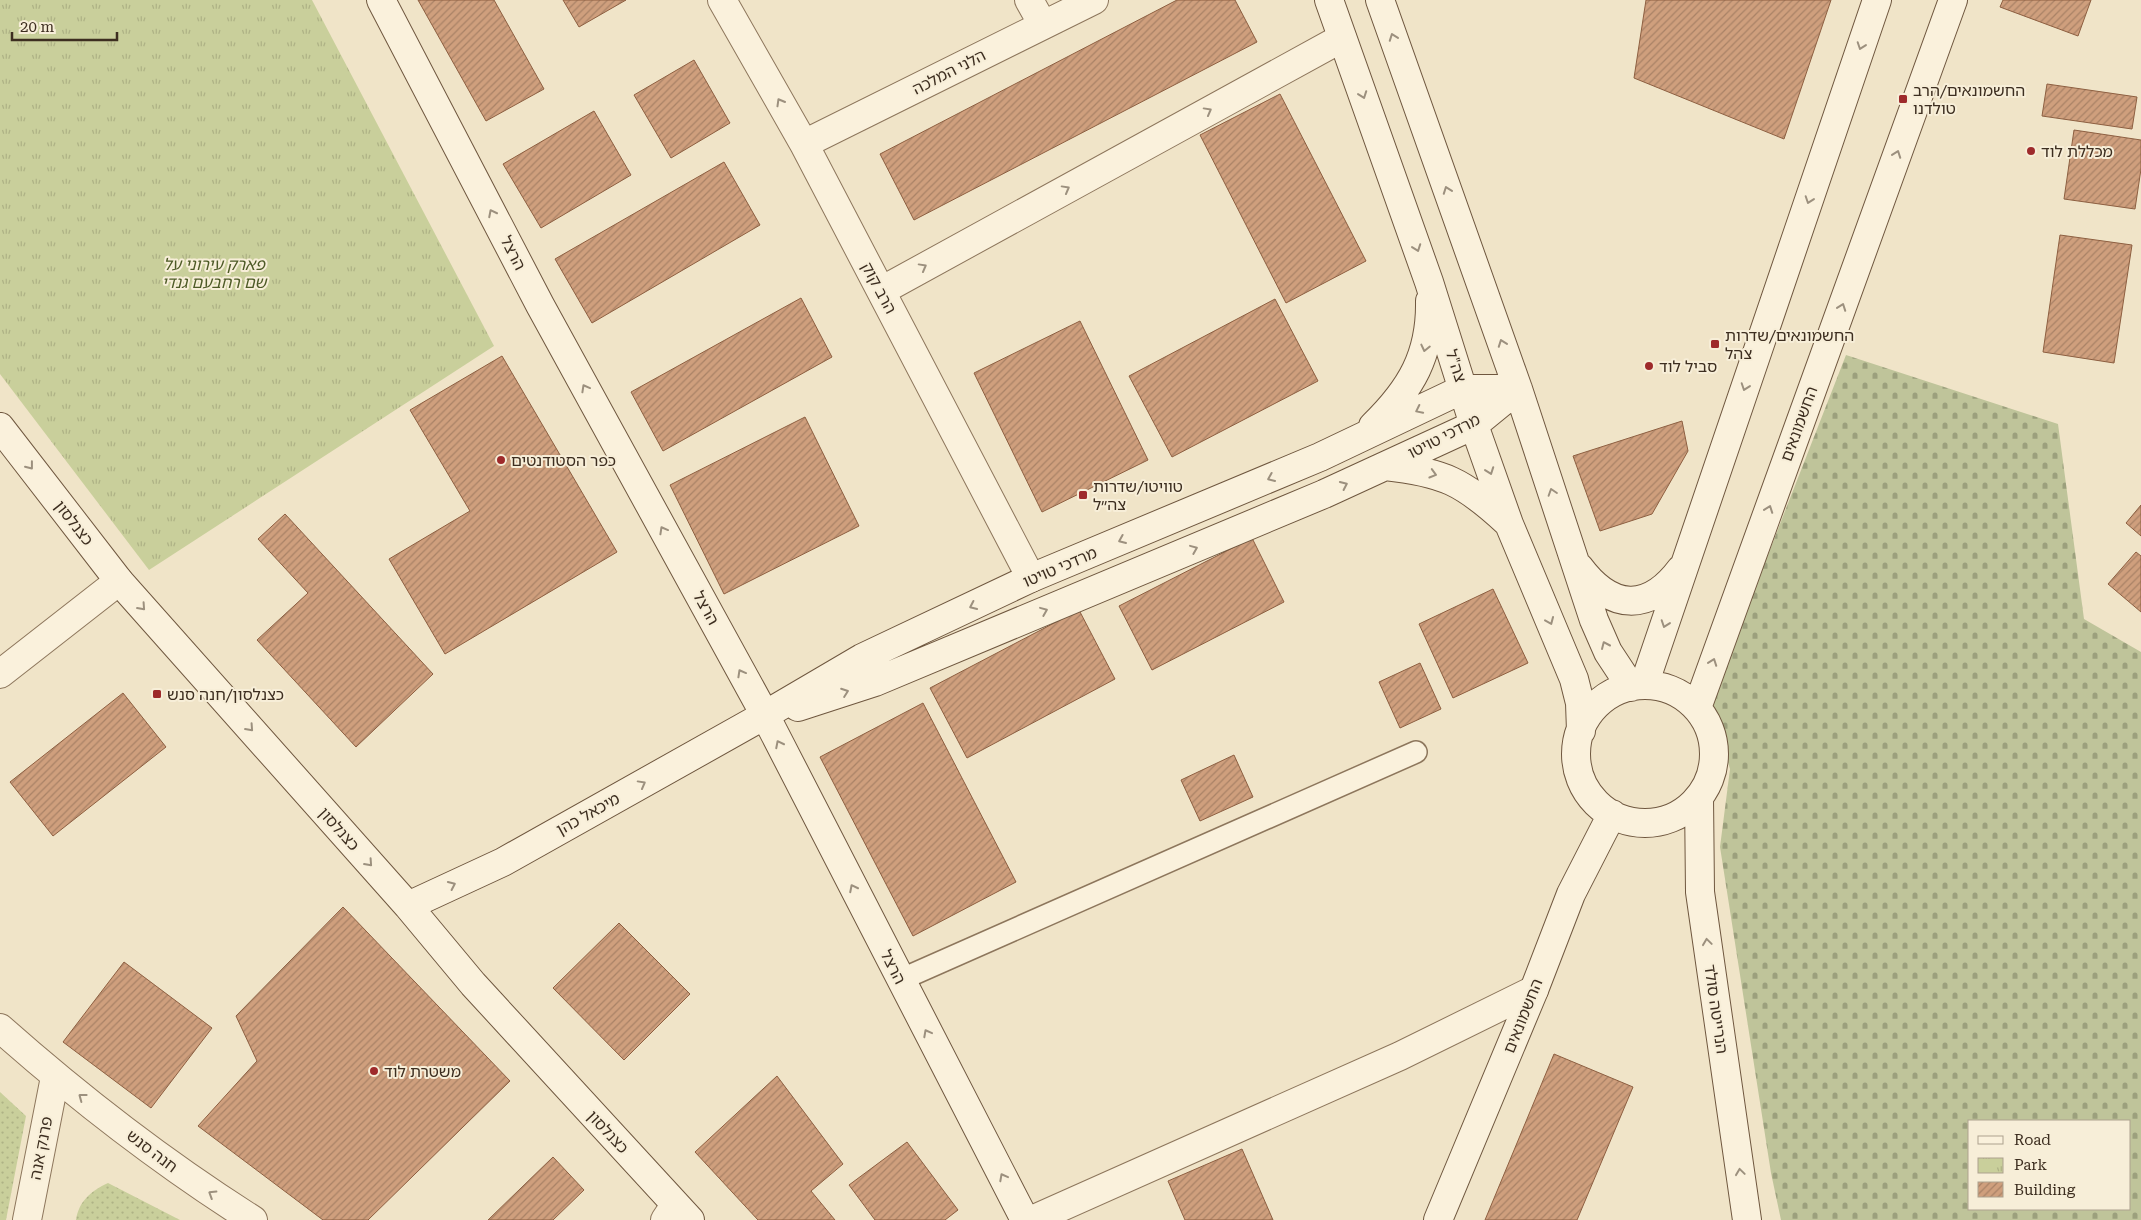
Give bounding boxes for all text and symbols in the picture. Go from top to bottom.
scale bar [12,10,118,42]
text: 20 m [20,18,55,36]
one-way arrow [1389,33,1399,42]
one-way arrow [1857,41,1867,50]
street label: הלני המלכה [909,45,989,99]
place label: החשמונאים/הרב טולדנו [1913,81,2025,118]
one-way arrow [1357,91,1367,99]
marker: החשמונאים/הרב טולדנו [1897,93,1909,105]
one-way arrow [776,98,786,107]
one-way arrow [1203,108,1212,118]
place label: מכללת לוד [2041,142,2113,161]
marker: מכללת לוד [2025,145,2037,157]
one-way arrow [1891,150,1901,159]
one-way arrow [1061,186,1070,196]
one-way arrow [1443,186,1453,195]
one-way arrow [1805,195,1815,204]
one-way arrow [488,210,498,219]
street label: הרצל [496,233,530,273]
one-way arrow [1411,244,1421,252]
park label: פארק עירוני על שם רחבעם גנדי [162,255,269,292]
street label: הרב קוק [858,259,900,317]
one-way arrow [918,264,927,274]
one-way arrow [1836,303,1846,312]
place label: החשמונאים/שדרות צהל [1725,326,1854,363]
marker: החשמונאים/שדרות צהל [1709,338,1721,350]
one-way arrow [1498,339,1508,348]
one-way arrow [1420,344,1431,353]
street label: צה"ל [1442,347,1470,385]
place label: סביל לוד [1659,357,1717,376]
marker: סביל לוד [1643,360,1655,372]
one-way arrow [1741,382,1751,391]
one-way arrow [581,384,591,393]
street label: החשמונאים [1777,384,1821,464]
one-way arrow [1415,404,1424,414]
street label: מרדכי טויטו [1405,410,1483,462]
place label: כפר הסטודנטים [511,451,616,470]
marker: כפר הסטודנטים [495,454,507,466]
one-way arrow [24,460,32,469]
one-way arrow [1484,466,1494,474]
one-way arrow [1428,468,1437,478]
one-way arrow [1267,471,1276,482]
place label: טוויטו/שדרות צה״ל [1093,477,1183,514]
one-way arrow [1339,480,1348,491]
one-way arrow [1548,488,1558,497]
marker: טוויטו/שדרות צה״ל [1077,489,1089,501]
street label: כצנלסון [51,497,97,549]
one-way arrow [1763,505,1773,514]
one-way arrow [659,527,669,536]
one-way arrow [1118,535,1126,545]
street label: מרדכי טויטו [1020,543,1100,591]
one-way arrow [1189,545,1198,555]
street label: הרצל [689,588,723,628]
one-way arrow [969,600,978,610]
one-way arrow [136,601,145,610]
one-way arrow [1039,606,1048,617]
one-way arrow [1545,617,1555,625]
one-way arrow [1661,619,1671,627]
one-way arrow [1600,641,1611,650]
one-way arrow [1707,658,1717,667]
one-way arrow [738,669,748,678]
place label: כצנלסון/חנה סנש [167,685,284,704]
marker: כצנלסון/חנה סנש [151,688,163,700]
one-way arrow [840,688,849,698]
one-way arrow [244,723,253,732]
one-way arrow [775,740,785,749]
one-way arrow [637,780,646,790]
street label: מיכאל כהן [553,789,623,839]
street label: כצנלסון [315,803,363,855]
one-way arrow [364,857,373,866]
one-way arrow [447,882,456,892]
one-way arrow [849,884,859,893]
one-way arrow [1702,937,1713,945]
street label: הרצל [876,947,910,987]
street label: הנרייטה סולד [1700,963,1732,1055]
street label: החשמונאים [1499,976,1547,1056]
one-way arrow [923,1029,933,1038]
place label: משטרת לוד [384,1062,461,1081]
marker: משטרת לוד [368,1065,380,1077]
one-way arrow [78,1094,88,1103]
street label: כצנלסון [583,1107,633,1157]
street label: פרנק אנה [26,1115,56,1181]
legend [1968,1120,2131,1210]
street label: חנה סנש [123,1126,181,1176]
text: Road [2014,1131,2051,1149]
text: Park [2014,1156,2048,1174]
one-way arrow [1735,1168,1745,1176]
one-way arrow [999,1173,1009,1182]
text: Building [2014,1181,2076,1199]
one-way arrow [208,1191,218,1200]

